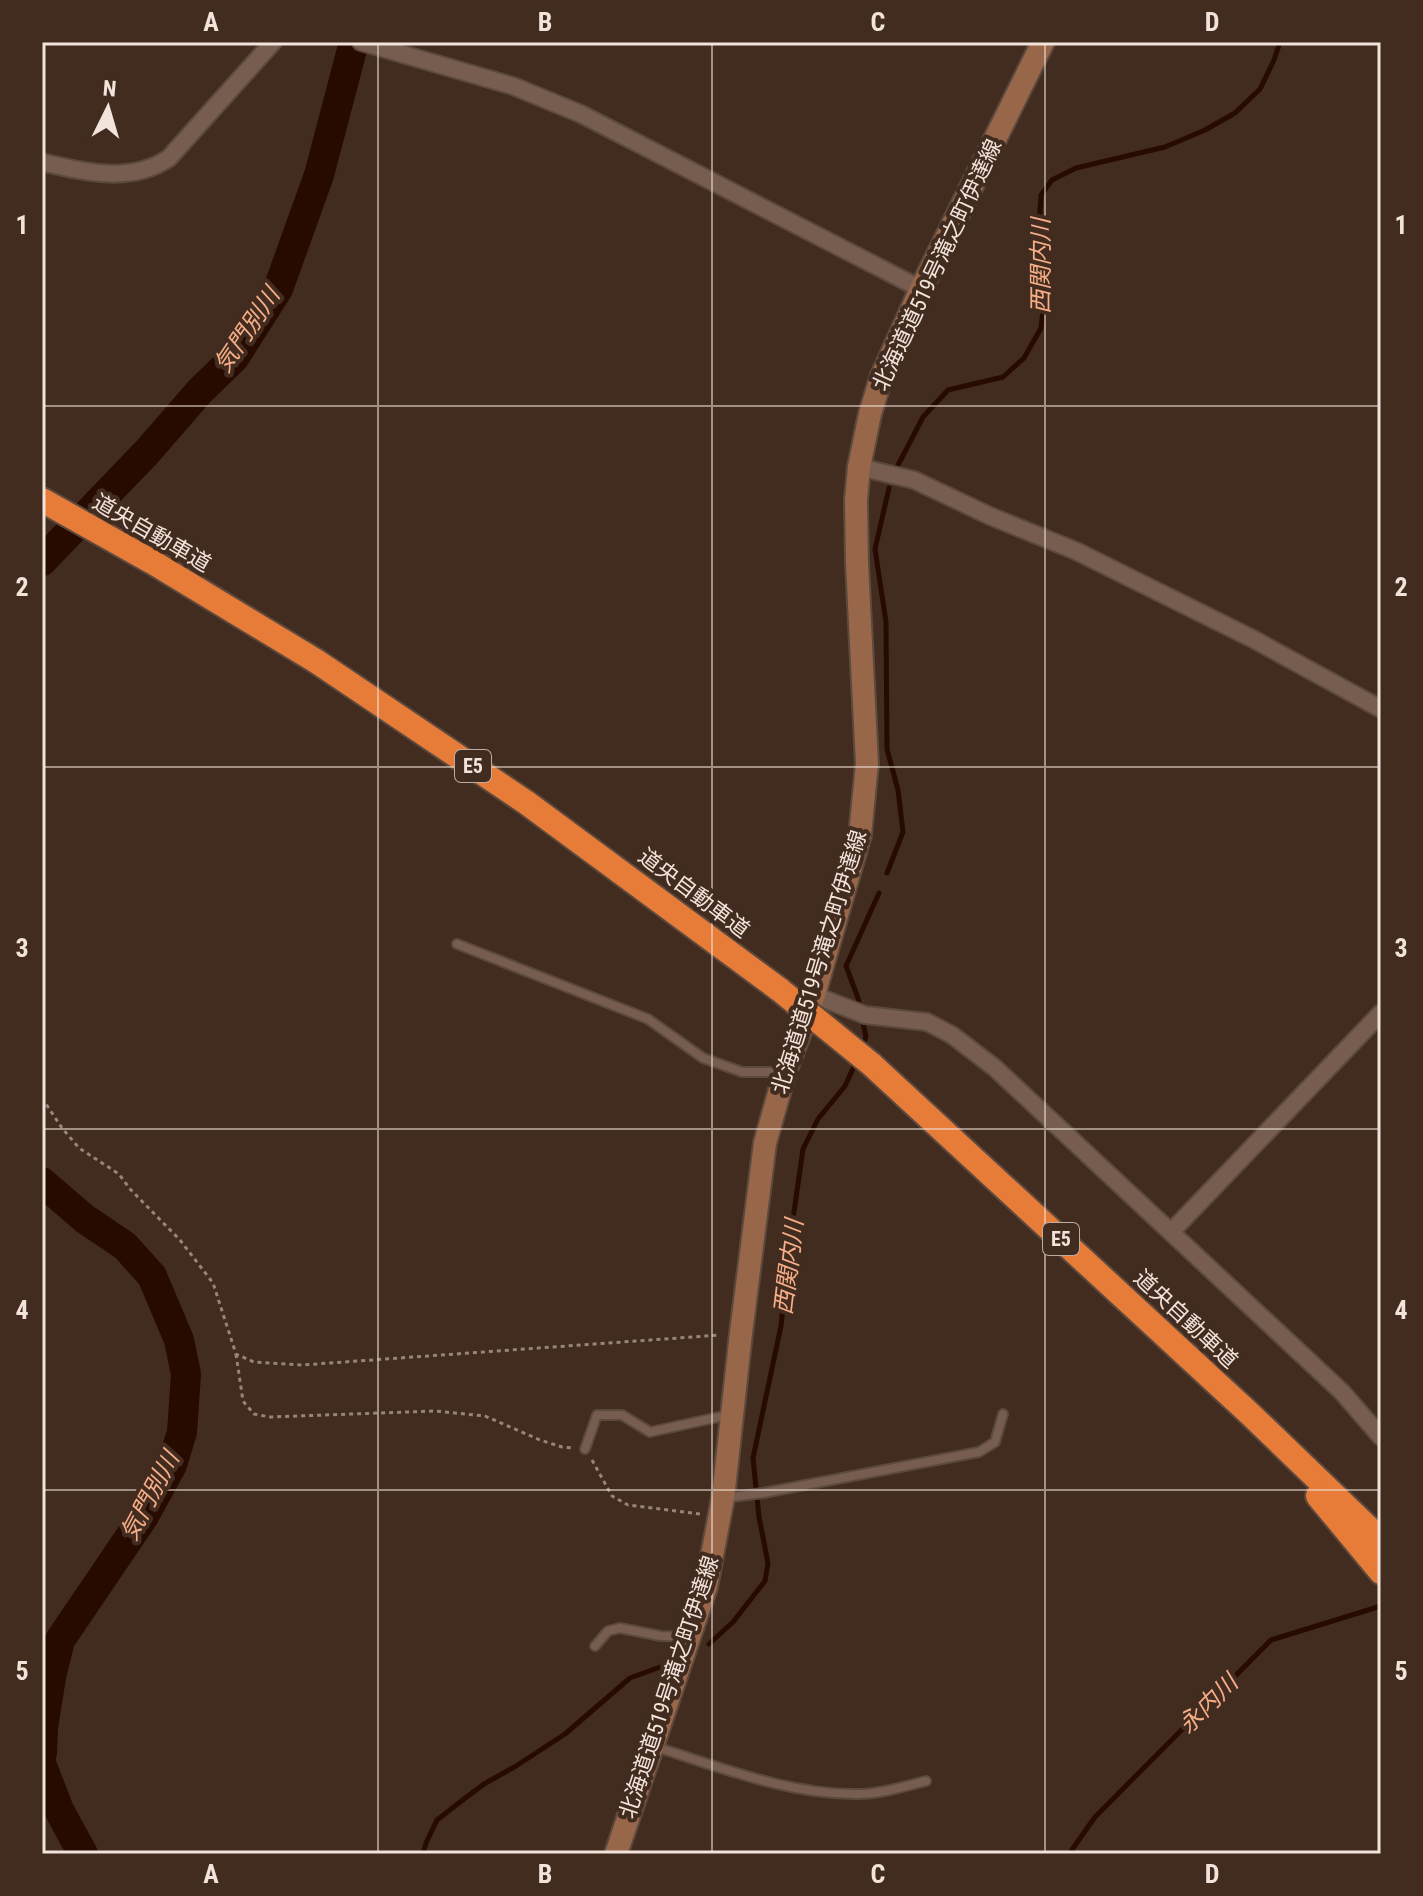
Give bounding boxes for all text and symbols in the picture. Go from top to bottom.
text: A [203,7,219,37]
text: B [538,7,552,37]
text: C [871,7,886,37]
text: D [1205,7,1219,37]
north arrow [68,68,148,148]
text: N [102,76,118,102]
street label: 北海道道519号滝之町伊達線 [868,135,1006,395]
text: 1 [15,210,29,240]
text: 1 [1394,210,1408,240]
water label: 西関内川 [1027,215,1055,314]
water label: 気門別川 [209,280,287,378]
street label: 道央自動車道 [89,489,215,577]
text: 2 [15,572,29,602]
text: 2 [1394,572,1408,602]
road number: E5 [455,750,491,782]
street label: 北海道道519号滝之町伊達線 [767,827,871,1097]
street label: 道央自動車道 [634,843,754,943]
text: 3 [15,933,29,963]
text: 3 [1394,933,1408,963]
water label: 西関内川 [769,1215,809,1316]
road number: E5 [1043,1223,1079,1255]
street label: 道央自動車道 [1129,1265,1243,1373]
text: 4 [15,1295,29,1325]
text: 4 [1394,1295,1408,1325]
water label: 気門別川 [115,1444,186,1545]
street label: 北海道道519号滝之町伊達線 [615,1553,723,1821]
text: 5 [15,1656,29,1686]
text: 5 [1394,1656,1408,1686]
water label: 永内川 [1173,1667,1245,1739]
text: A [203,1859,219,1889]
text: B [538,1859,552,1889]
text: C [871,1859,886,1889]
text: D [1205,1859,1219,1889]

